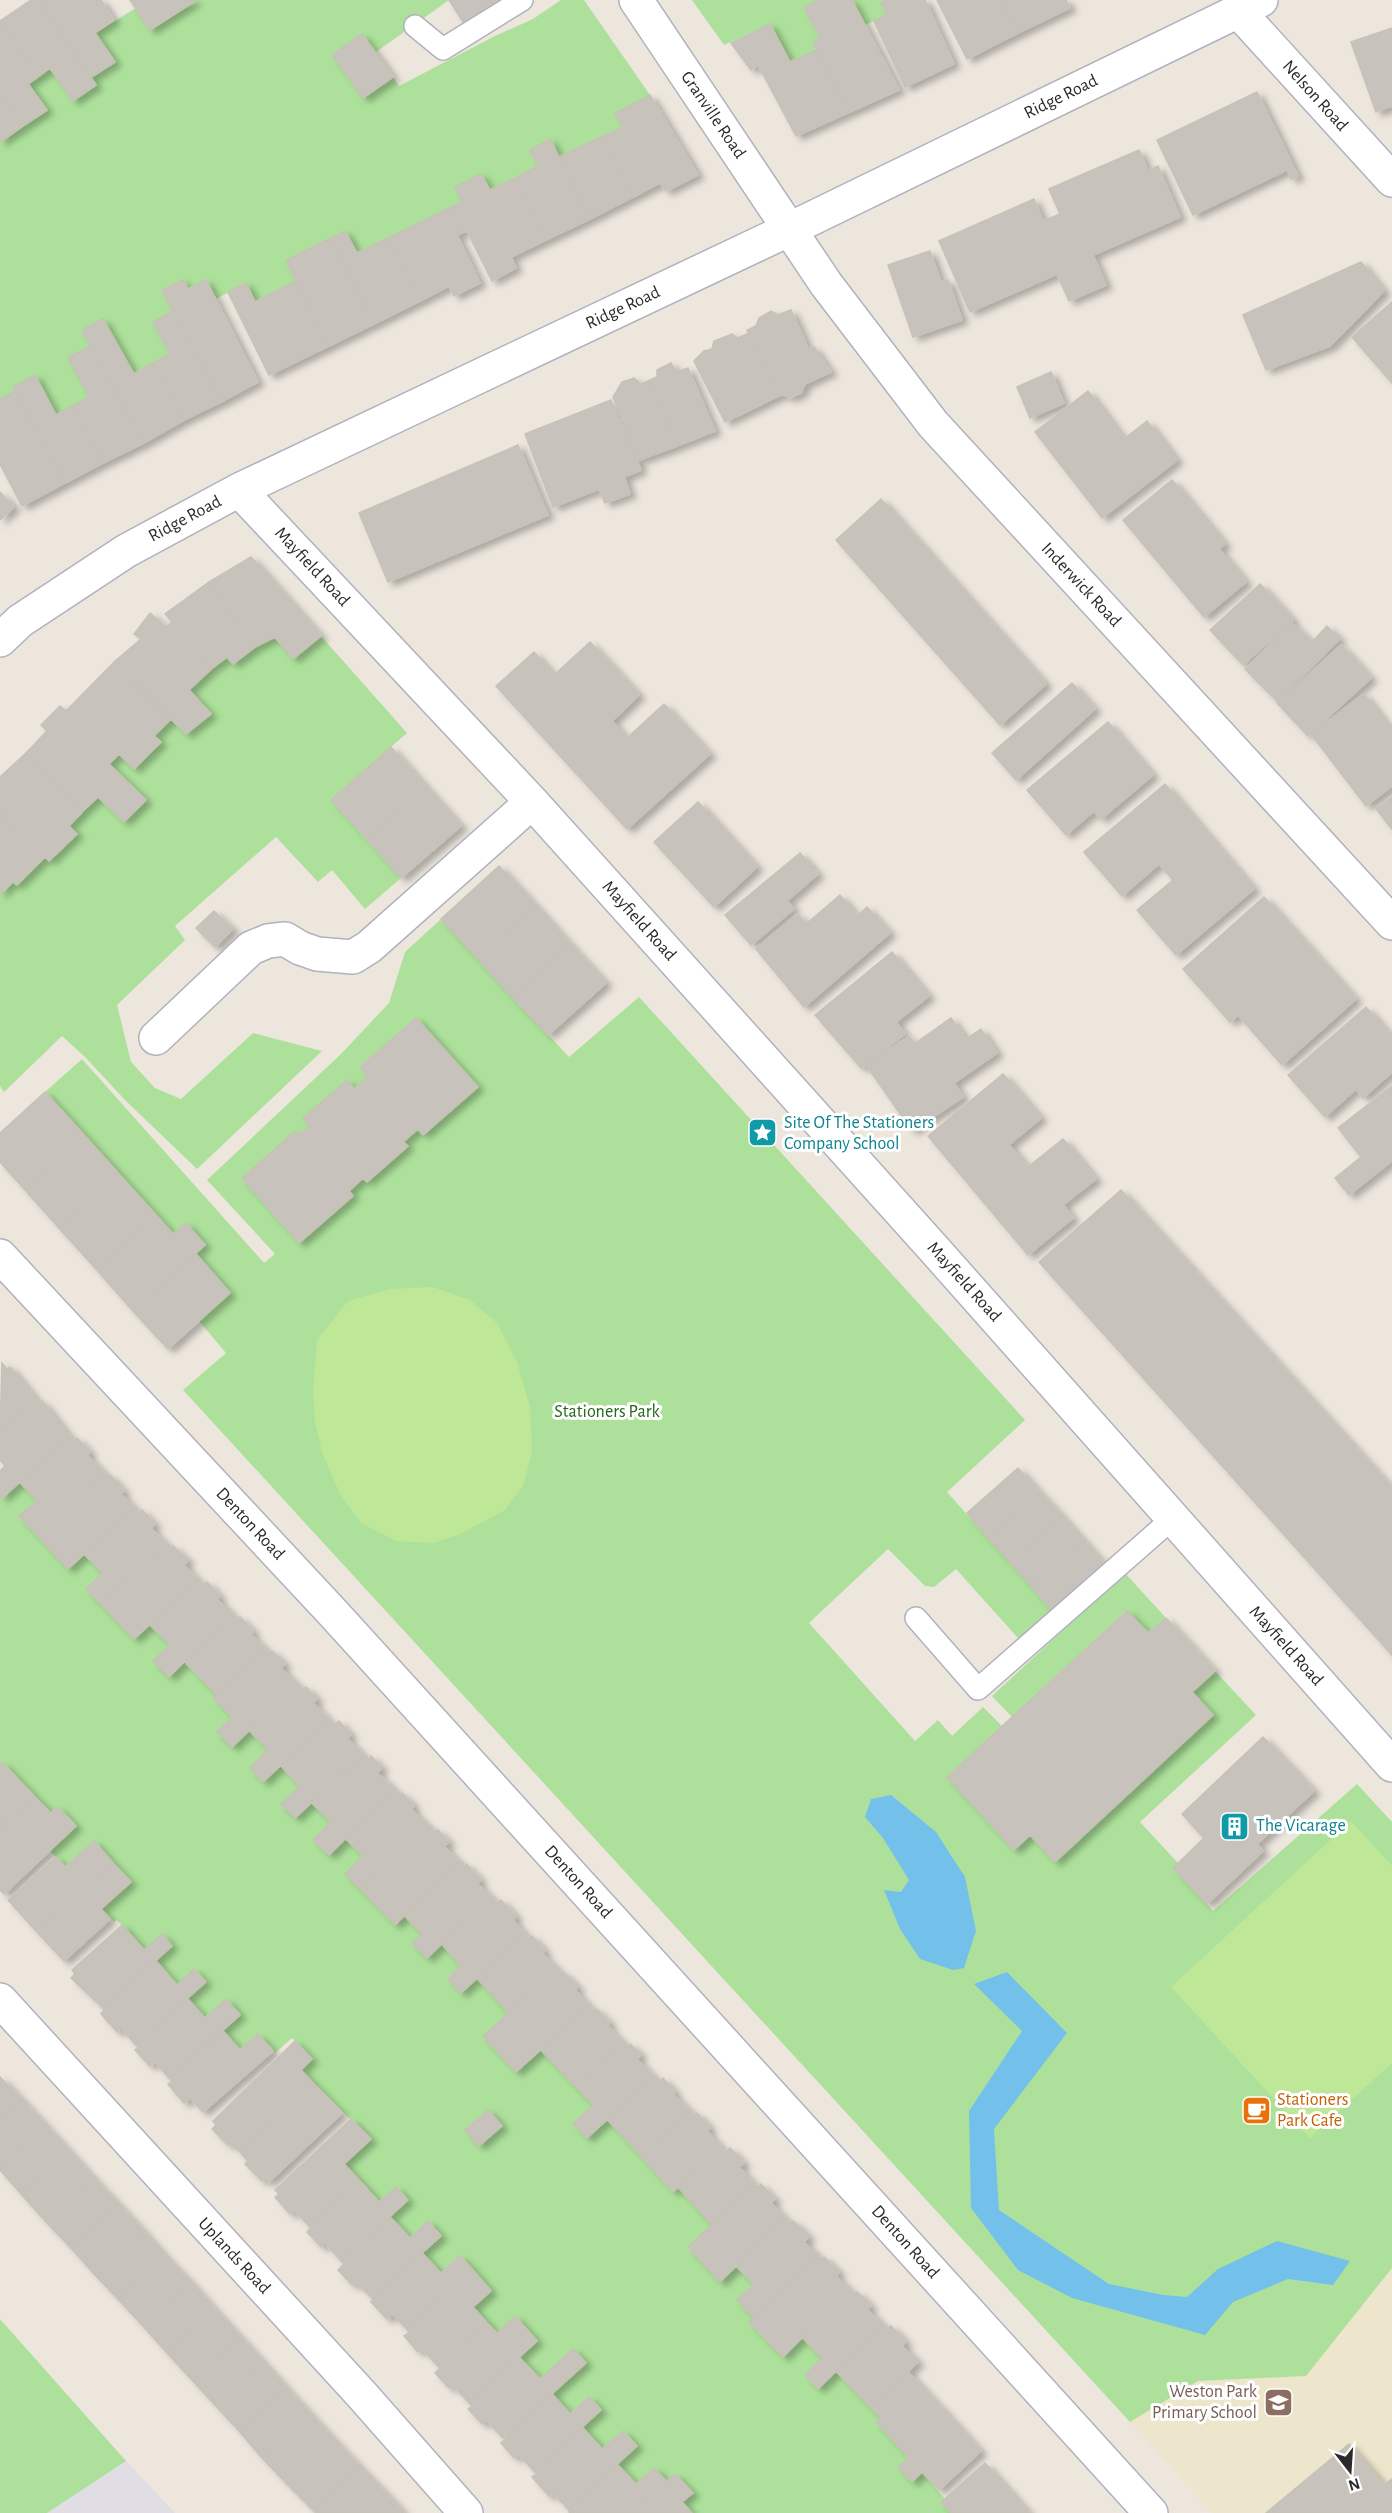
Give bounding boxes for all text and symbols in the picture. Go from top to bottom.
street label: Nelson Road [1279,57,1351,135]
street label: Granville Road [677,68,749,162]
street label: Ridge Road [1021,71,1101,123]
street label: Ridge Road [583,283,663,333]
street label: Ridge Road [146,492,224,546]
street label: Mayfield Road [271,524,353,610]
street label: Inderwick Road [1038,539,1124,631]
street label: Mayfield Road [599,878,679,964]
place label: Site Of The Stationers Company School [784,1114,934,1153]
place icon: Site Of The Stationers Company School [747,1117,779,1149]
street label: Mayfield Road [924,1239,1004,1325]
park label: Stationers Park [554,1403,660,1421]
street label: Denton Road [212,1484,288,1564]
street label: Mayfield Road [1246,1603,1326,1689]
building icon: The Vicarage [1219,1810,1251,1842]
place label: The Vicarage [1256,1817,1346,1835]
street label: Denton Road [541,1842,615,1922]
place label: Stationers Park Cafe [1277,2091,1348,2130]
cafe icon: Stationers Park Cafe [1240,2094,1272,2126]
street label: Denton Road [868,2202,942,2282]
street label: Uplands Road [194,2214,274,2298]
place label: Weston Park Primary School [1152,2383,1258,2422]
school or university icon: Weston Park Primary School [1262,2386,1294,2418]
north arrow [1320,2441,1380,2501]
text: N [1346,2475,1362,2494]

